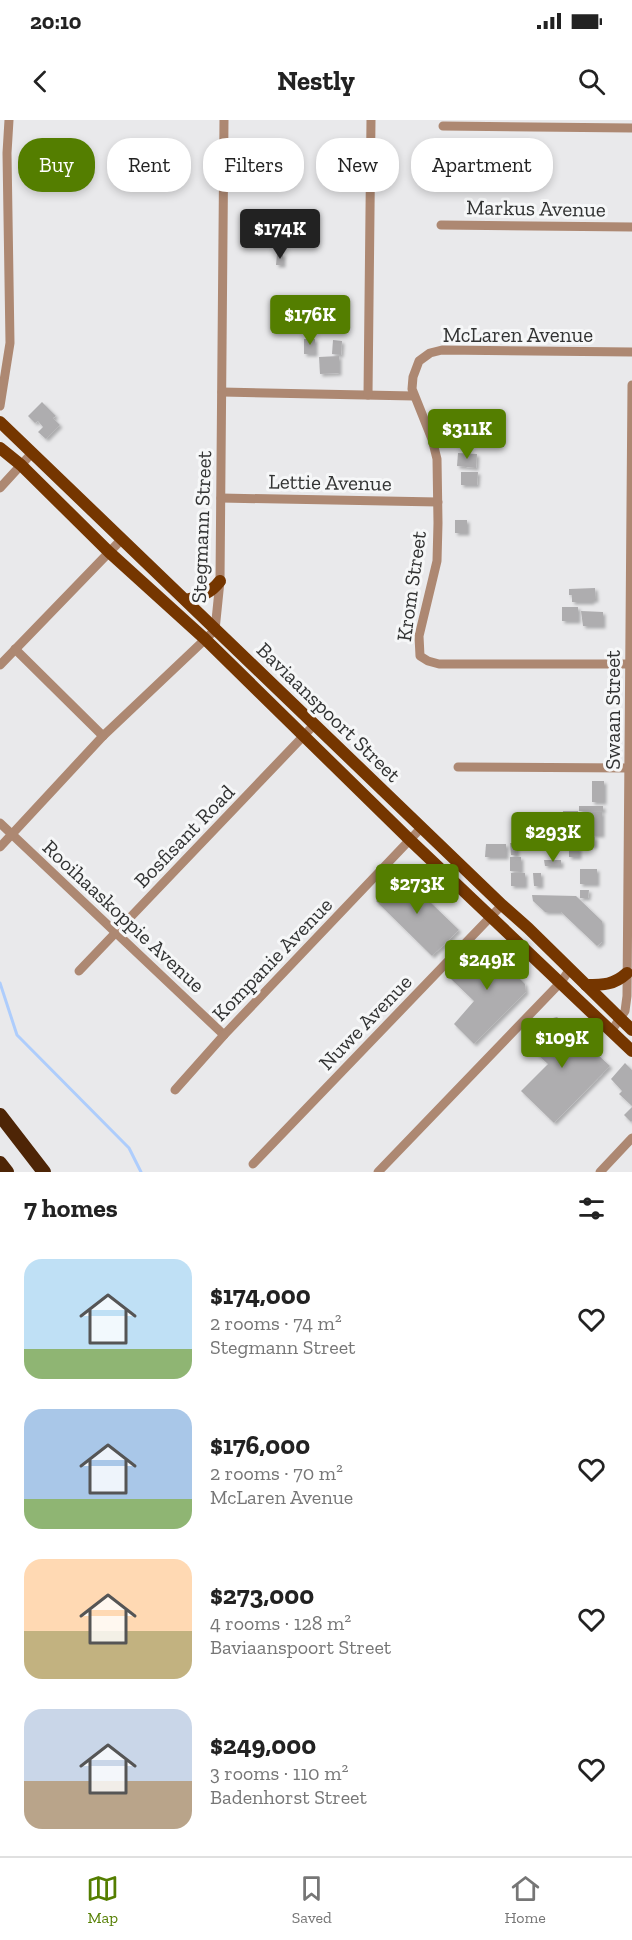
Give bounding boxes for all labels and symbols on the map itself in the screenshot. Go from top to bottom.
street label: Markus Avenue [466,194,606,222]
pin: $174K [238,209,322,260]
pin: $176K [268,295,352,346]
street label: McLaren Avenue [443,322,593,347]
pin: $311K [425,409,509,460]
street label: Stegmann Street [186,450,216,604]
street label: Lettie Avenue [268,468,392,496]
street label: Krom Street [391,529,431,643]
street label: Baviaanspoort Street [252,637,406,787]
street label: Swaan Street [600,650,625,770]
street label: Bosfisant Road [129,779,240,893]
pin: $293K [511,812,595,863]
street label: Rooihaaskoppie Avenue [38,834,210,998]
pin: $273K [375,864,459,915]
street label: Kompanie Avenue [207,892,337,1026]
pin: $249K [445,940,529,991]
street label: Nuwe Avenue [313,969,417,1075]
pin: $109K [520,1018,604,1069]

